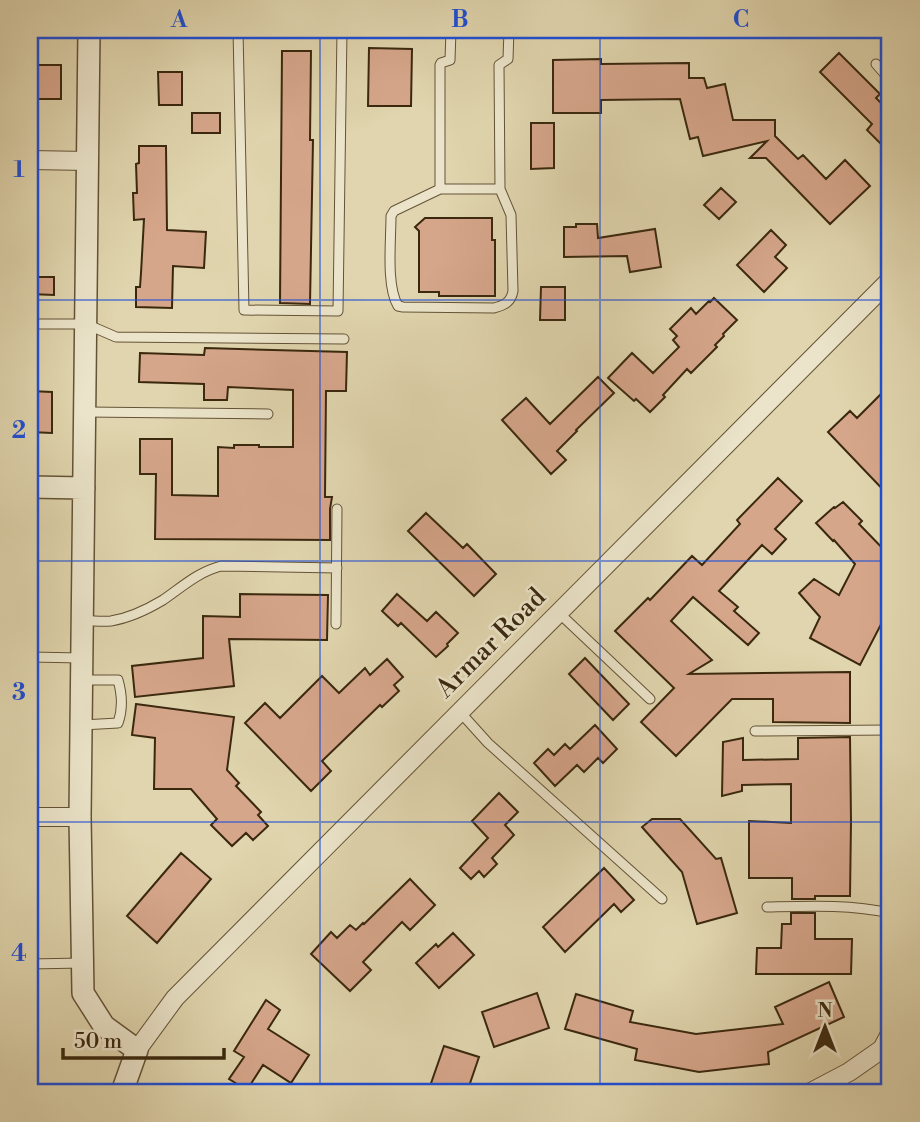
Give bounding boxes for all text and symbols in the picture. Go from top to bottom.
text: A [170,6,188,34]
text: B [451,6,469,34]
text: C [733,6,749,34]
text: 1 [13,156,25,184]
text: 2 [12,417,26,445]
street label: Armar Road [429,581,553,705]
text: 3 [12,679,26,707]
text: 4 [11,940,27,968]
north arrow [790,992,860,1062]
text: N [817,999,833,1023]
scale bar [63,1017,224,1061]
text: 50 m [74,1029,122,1055]

